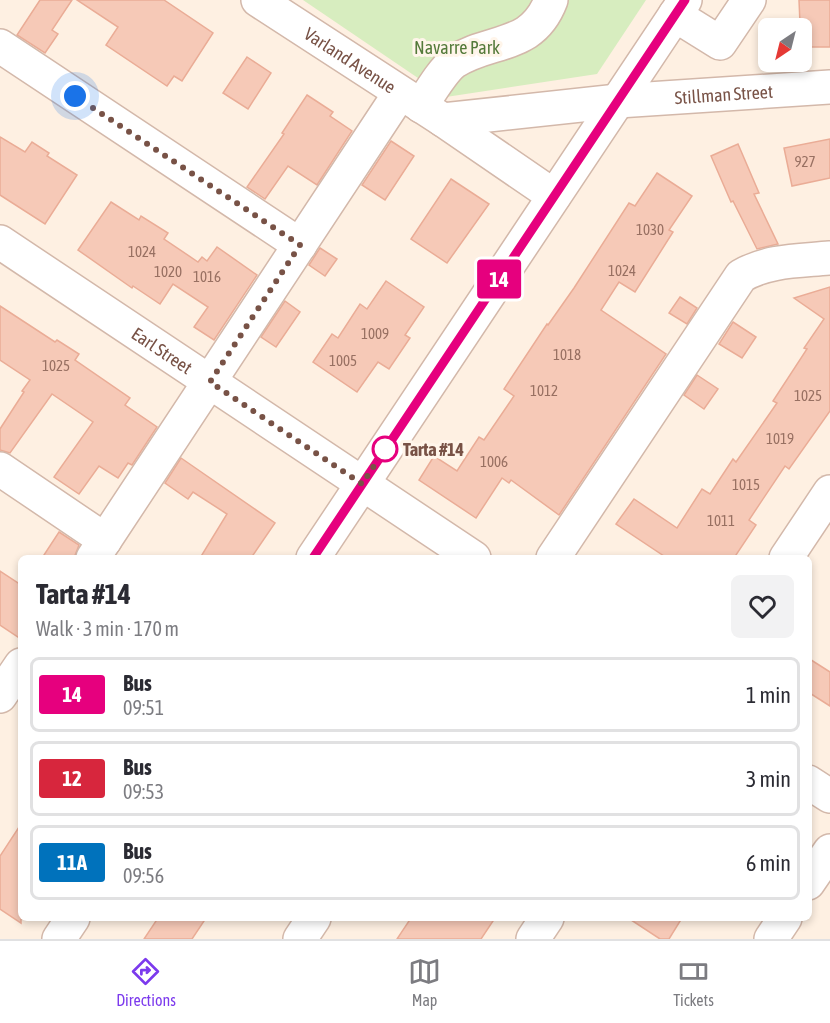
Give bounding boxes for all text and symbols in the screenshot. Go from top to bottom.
north arrow [758,18,812,72]
map controls [758,18,812,72]
street label: Varland Avenue [301,23,400,97]
park label: Navarre Park [414,37,500,58]
street label: Stillman Street [674,80,774,108]
your location [60,81,90,111]
house number: 927 [794,153,816,170]
house number: 1030 [636,221,664,238]
house number: 1024 [128,243,156,260]
line badge: 14 [472,260,526,298]
house number: 1024 [608,262,636,279]
house number: 1020 [154,263,182,280]
text: 14 [489,267,509,291]
house number: 1016 [193,268,221,285]
street label: Earl Street [128,323,196,378]
house number: 1009 [361,325,389,342]
house number: 1018 [553,346,581,363]
house number: 1005 [329,352,357,369]
house number: 1025 [42,357,70,374]
house number: 1012 [530,382,558,399]
house number: 1025 [794,387,822,404]
house number: 1019 [766,430,794,447]
marker: Tarta #14 [372,436,398,462]
place label: Tarta #14 [403,439,464,460]
house number: 1006 [480,453,508,470]
house number: 1015 [732,476,760,493]
house number: 1011 [707,512,735,529]
button: heart [731,575,794,638]
text: Tarta #14 [36,578,131,610]
text: Walk · 3 min · 170 m [36,617,179,640]
text: Bus [123,670,152,696]
text: 14 [62,682,82,706]
text: 1 min [746,682,791,708]
text: 09:51 [123,696,164,719]
text: Bus [123,754,152,780]
text: 12 [62,766,82,790]
text: 3 min [746,766,791,792]
text: 09:53 [123,780,164,803]
text: Bus [123,838,152,864]
text: 11A [57,850,87,874]
text: 6 min [746,850,791,876]
text: 09:56 [123,864,164,887]
tab: Directions [116,955,176,1009]
tab: Map [408,955,441,1009]
tab: Tickets [673,955,714,1009]

